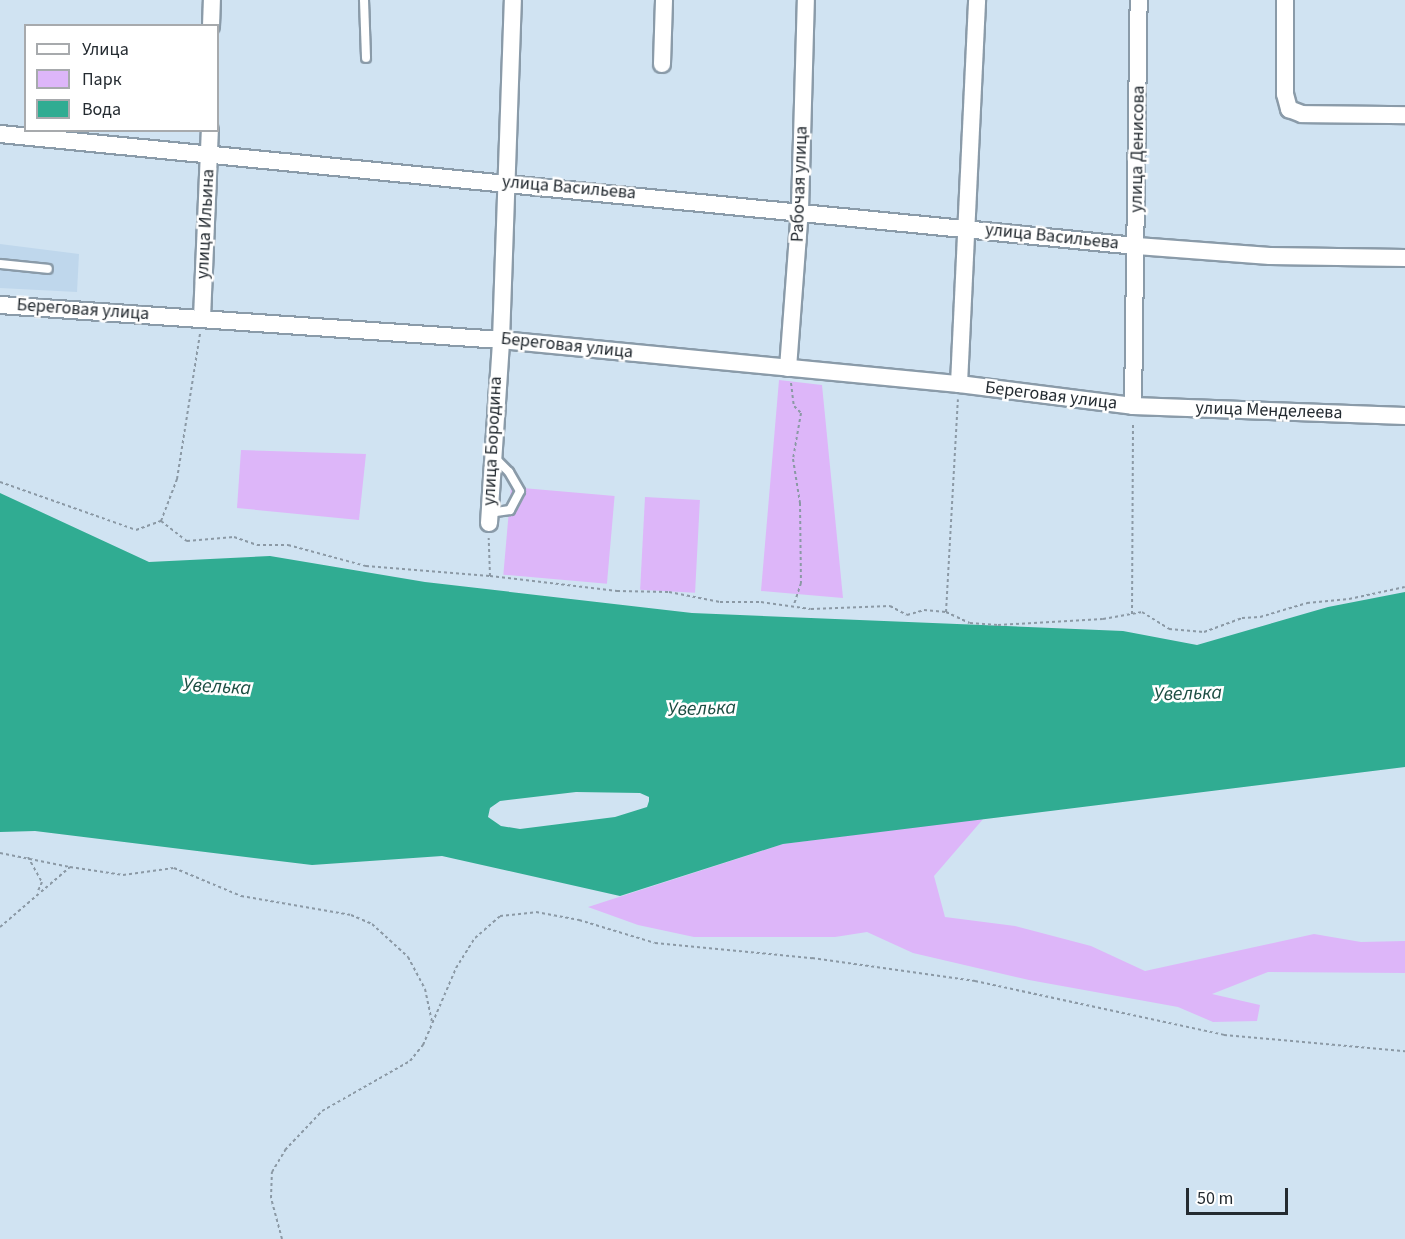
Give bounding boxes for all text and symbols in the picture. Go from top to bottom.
legend [24,24,219,132]
text: Улица [82,37,129,62]
text: Парк [82,67,122,92]
street label: улица Денисова [1126,85,1150,213]
text: Вода [82,97,121,122]
street label: Рабочая улица [787,125,813,243]
street label: улица Ильина [192,168,220,280]
street label: улица Васильева [501,171,637,205]
street label: улица Васильева [984,219,1120,255]
street label: Береговая улица [16,295,150,325]
street label: Береговая улица [500,328,634,364]
street label: улица Бородина [479,376,507,506]
street label: Береговая улица [984,377,1118,415]
street label: улица Менделеева [1195,398,1343,424]
water label: Увелька [182,673,252,701]
water label: Увелька [1153,681,1223,707]
water label: Увелька [667,696,737,722]
scale bar [1189,1176,1291,1214]
text: 50 m [1197,1186,1233,1211]

